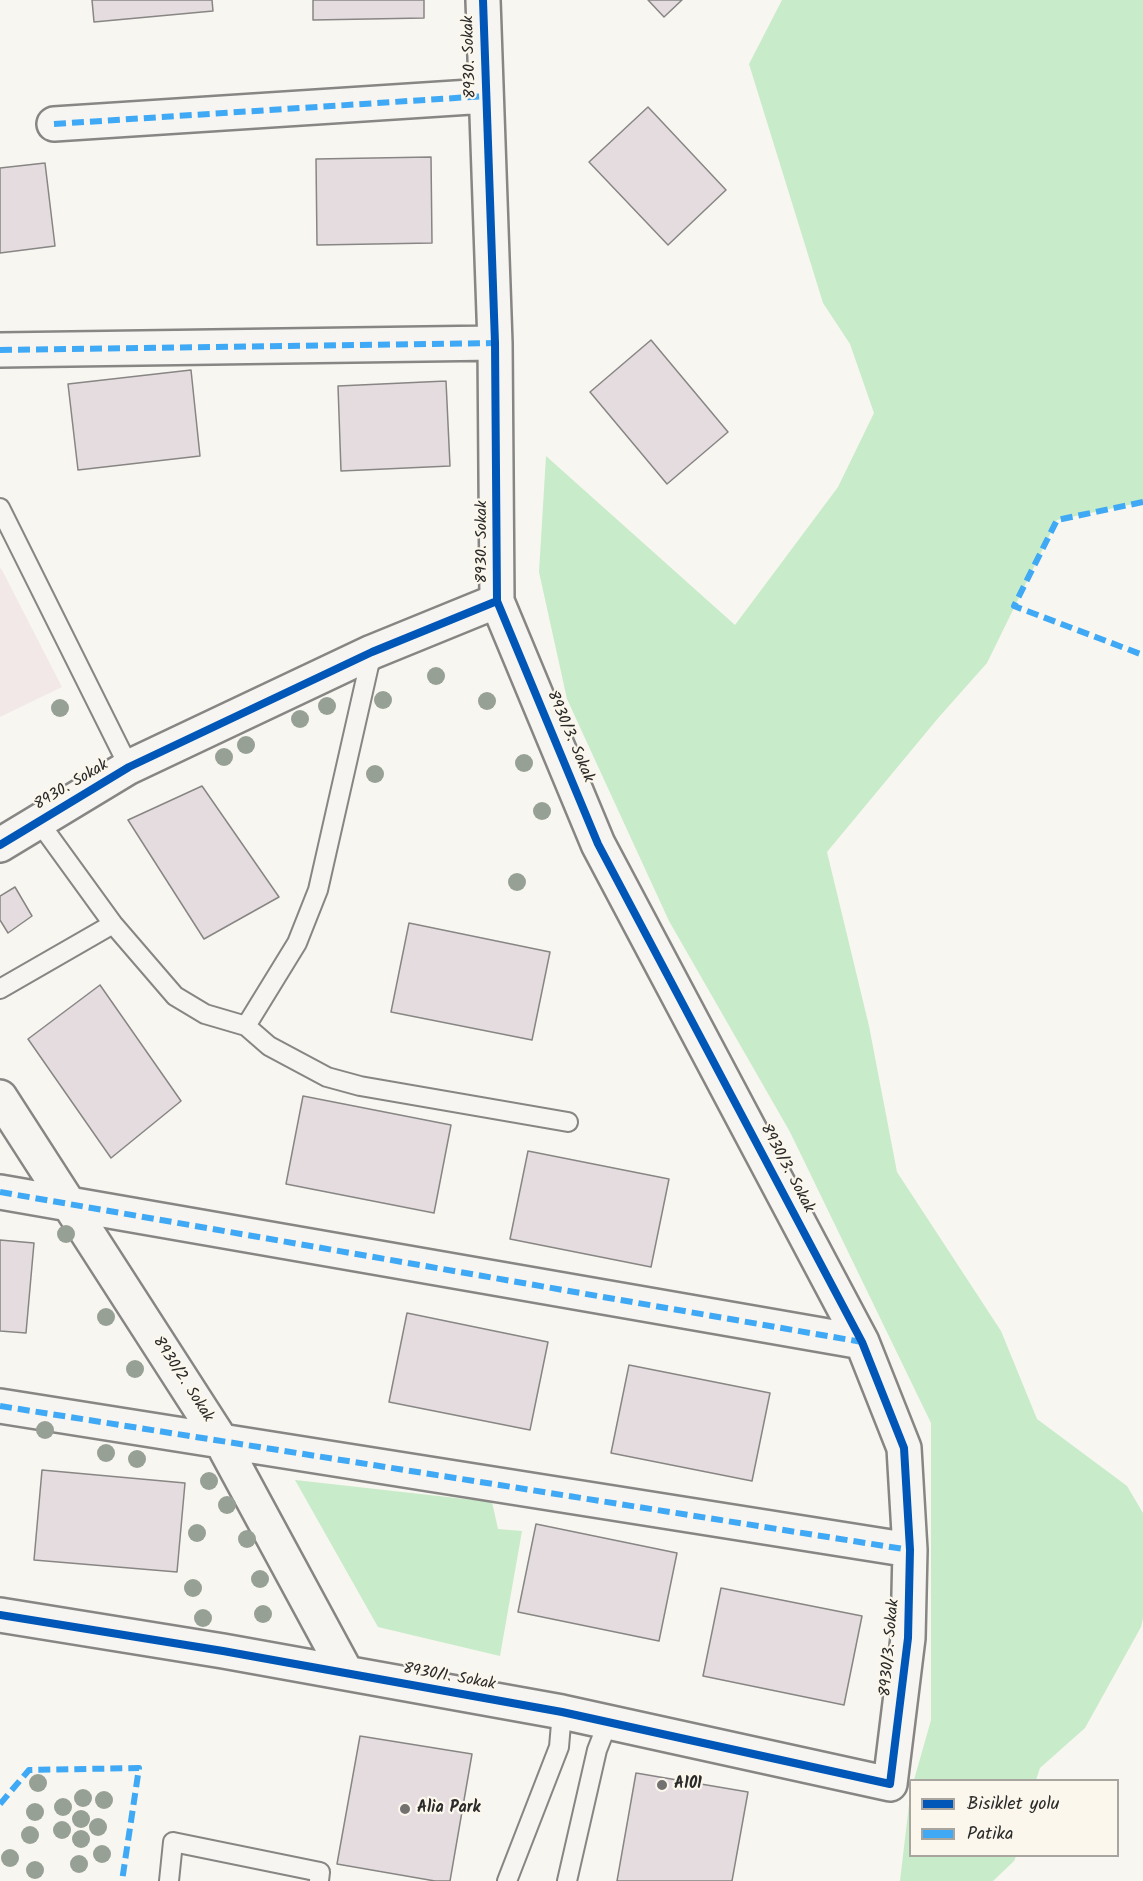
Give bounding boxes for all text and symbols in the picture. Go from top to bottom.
street label: 8930. Sokak [460,15,482,99]
street label: 8930. Sokak [473,500,493,584]
street label: 8930/3. Sokak [541,688,597,786]
street label: 8930. Sokak [31,756,113,816]
street label: 8930/3. Sokak [755,1121,817,1217]
street label: 8930/2. Sokak [147,1334,217,1426]
street label: 8930/3. Sokak [877,1598,905,1698]
street label: 8930/1. Sokak [401,1660,497,1696]
place label: A101 [674,1775,702,1795]
marker: A101 [655,1778,669,1792]
legend [909,1779,1119,1857]
text: Bisiklet yolu [967,1790,1060,1819]
place label: Alia Park [417,1799,480,1819]
marker: Alia Park [398,1802,412,1816]
text: Patika [967,1820,1013,1849]

